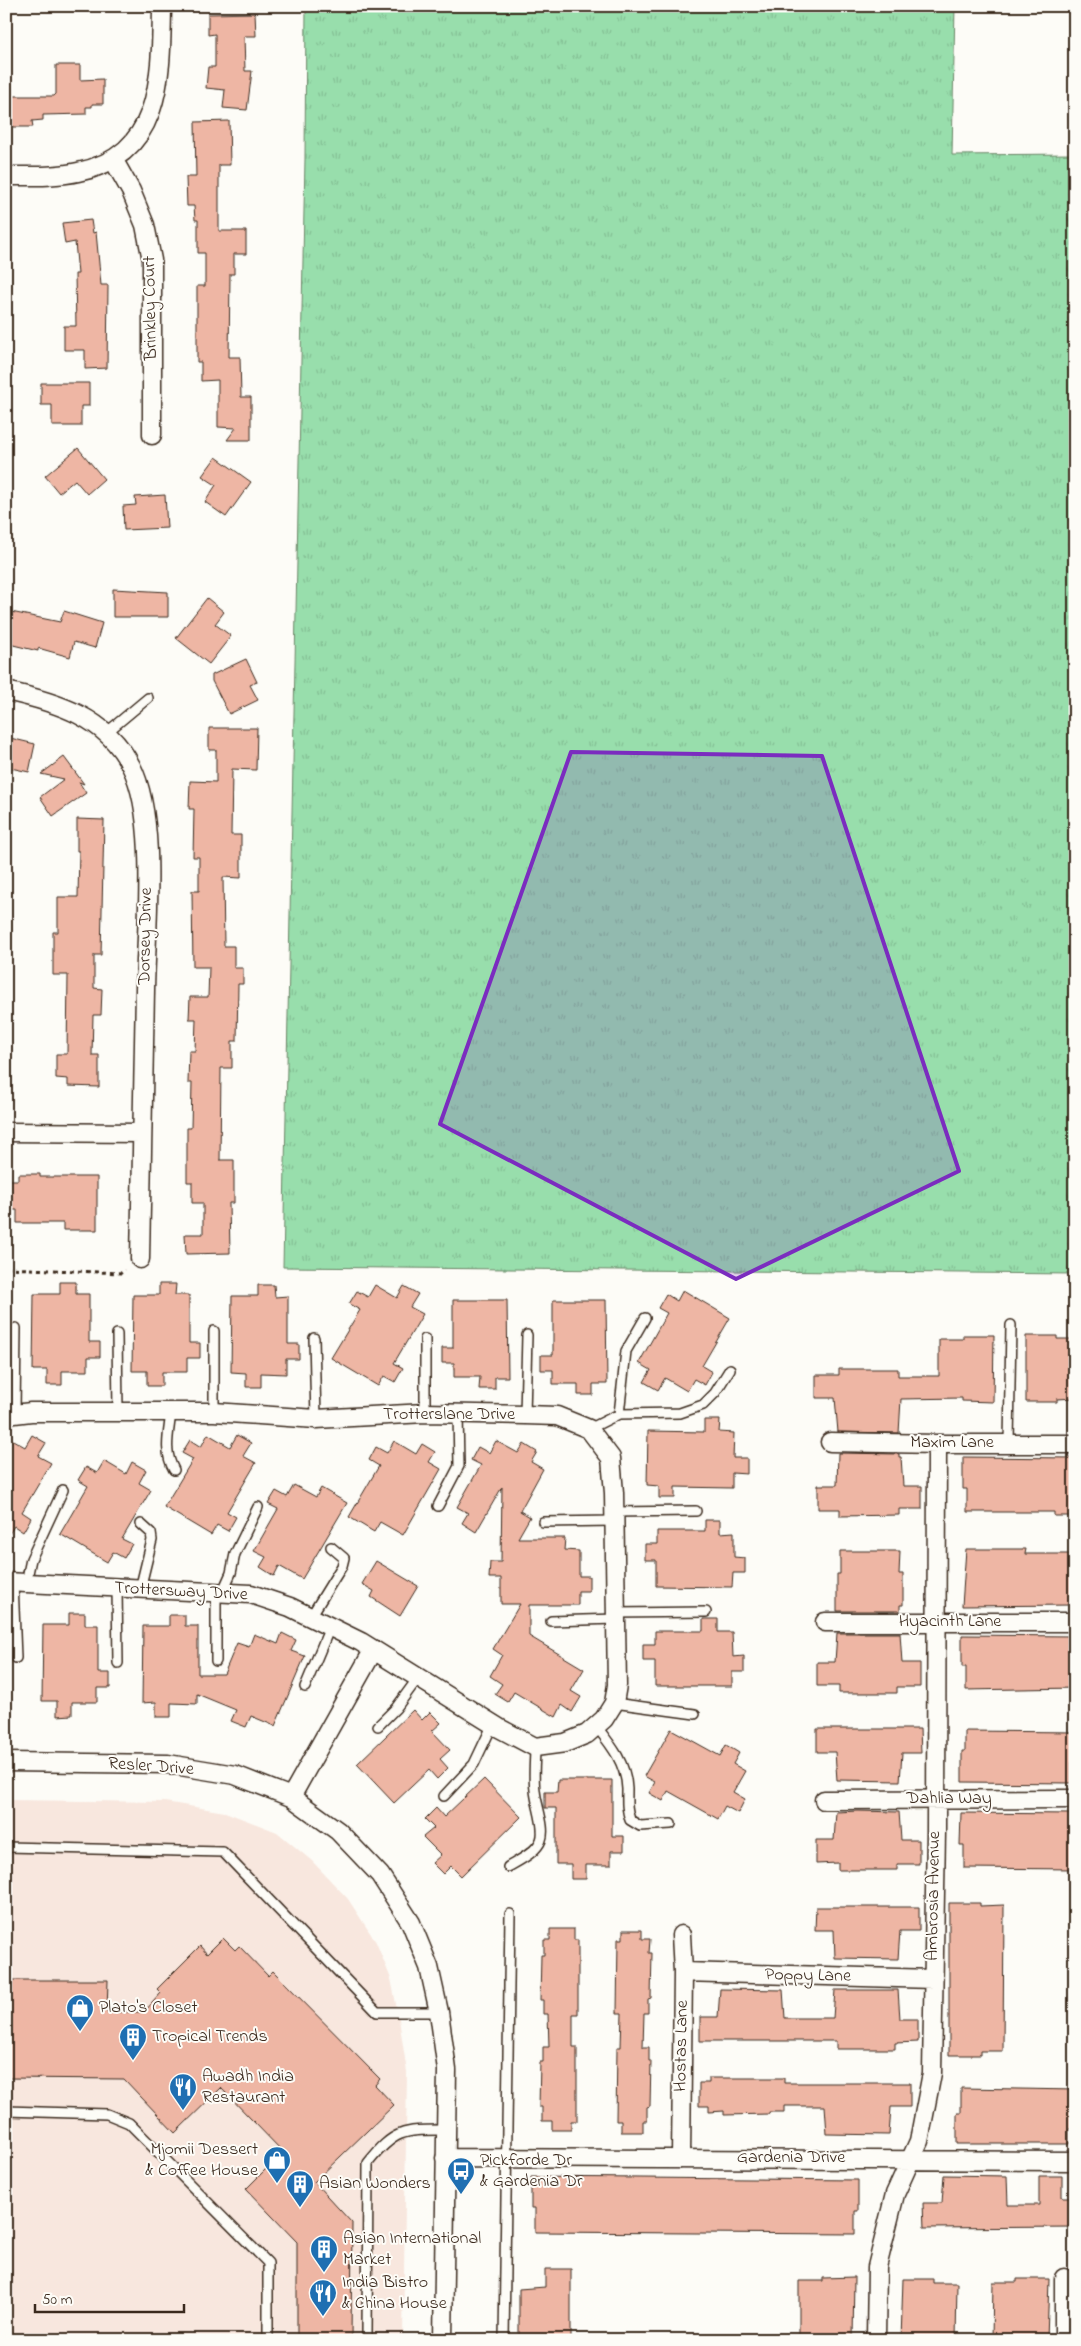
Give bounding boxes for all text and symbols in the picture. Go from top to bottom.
street label: Brinkley Court [137,256,165,361]
street label: Dorsey Drive [132,886,160,986]
street label: Trotterslane Drive [383,1402,516,1428]
street label: Maxim Lane [910,1430,995,1456]
street label: Trottersway Drive [114,1576,249,1609]
street label: Hyacinth Lane [899,1609,1002,1635]
street label: Resler Drive [107,1751,196,1783]
street label: Dahlia Way [905,1786,992,1812]
street label: Ambrosia Avenue [920,1830,948,1961]
street label: Poppy Lane [765,1962,852,1990]
shop icon: Plato's Closet [65,1993,95,2032]
place label: Plato's Closet [99,1995,198,2021]
street label: Hostas Lane [668,1999,696,2092]
building icon: Tropical Trends [118,2022,148,2061]
place label: Tropical Trends [152,2024,268,2050]
place label: Awadh India Restaurant [202,2064,294,2111]
restaurant icon: Awadh India Restaurant [168,2072,198,2111]
place label: Mjomii Dessert & Coffee House [145,2137,259,2184]
shop icon: Mjomii Dessert & Coffee House [262,2145,292,2184]
street label: Gardenia Drive [737,2145,846,2171]
place label: Pickforde Dr & Gardenia Dr [480,2148,583,2195]
bus stop icon: Pickforde Dr & Gardenia Dr [446,2156,476,2195]
building icon: Asian Wonders [285,2169,315,2208]
place label: Asian Wonders [319,2171,431,2197]
place label: Asian International Market [343,2226,481,2273]
building icon: Asian International Market [309,2234,339,2273]
place label: India Bistro & China House [342,2270,448,2317]
restaurant icon: India Bistro & China House [308,2278,338,2317]
scale bar [35,2281,184,2313]
text: 50 m [42,2289,73,2311]

